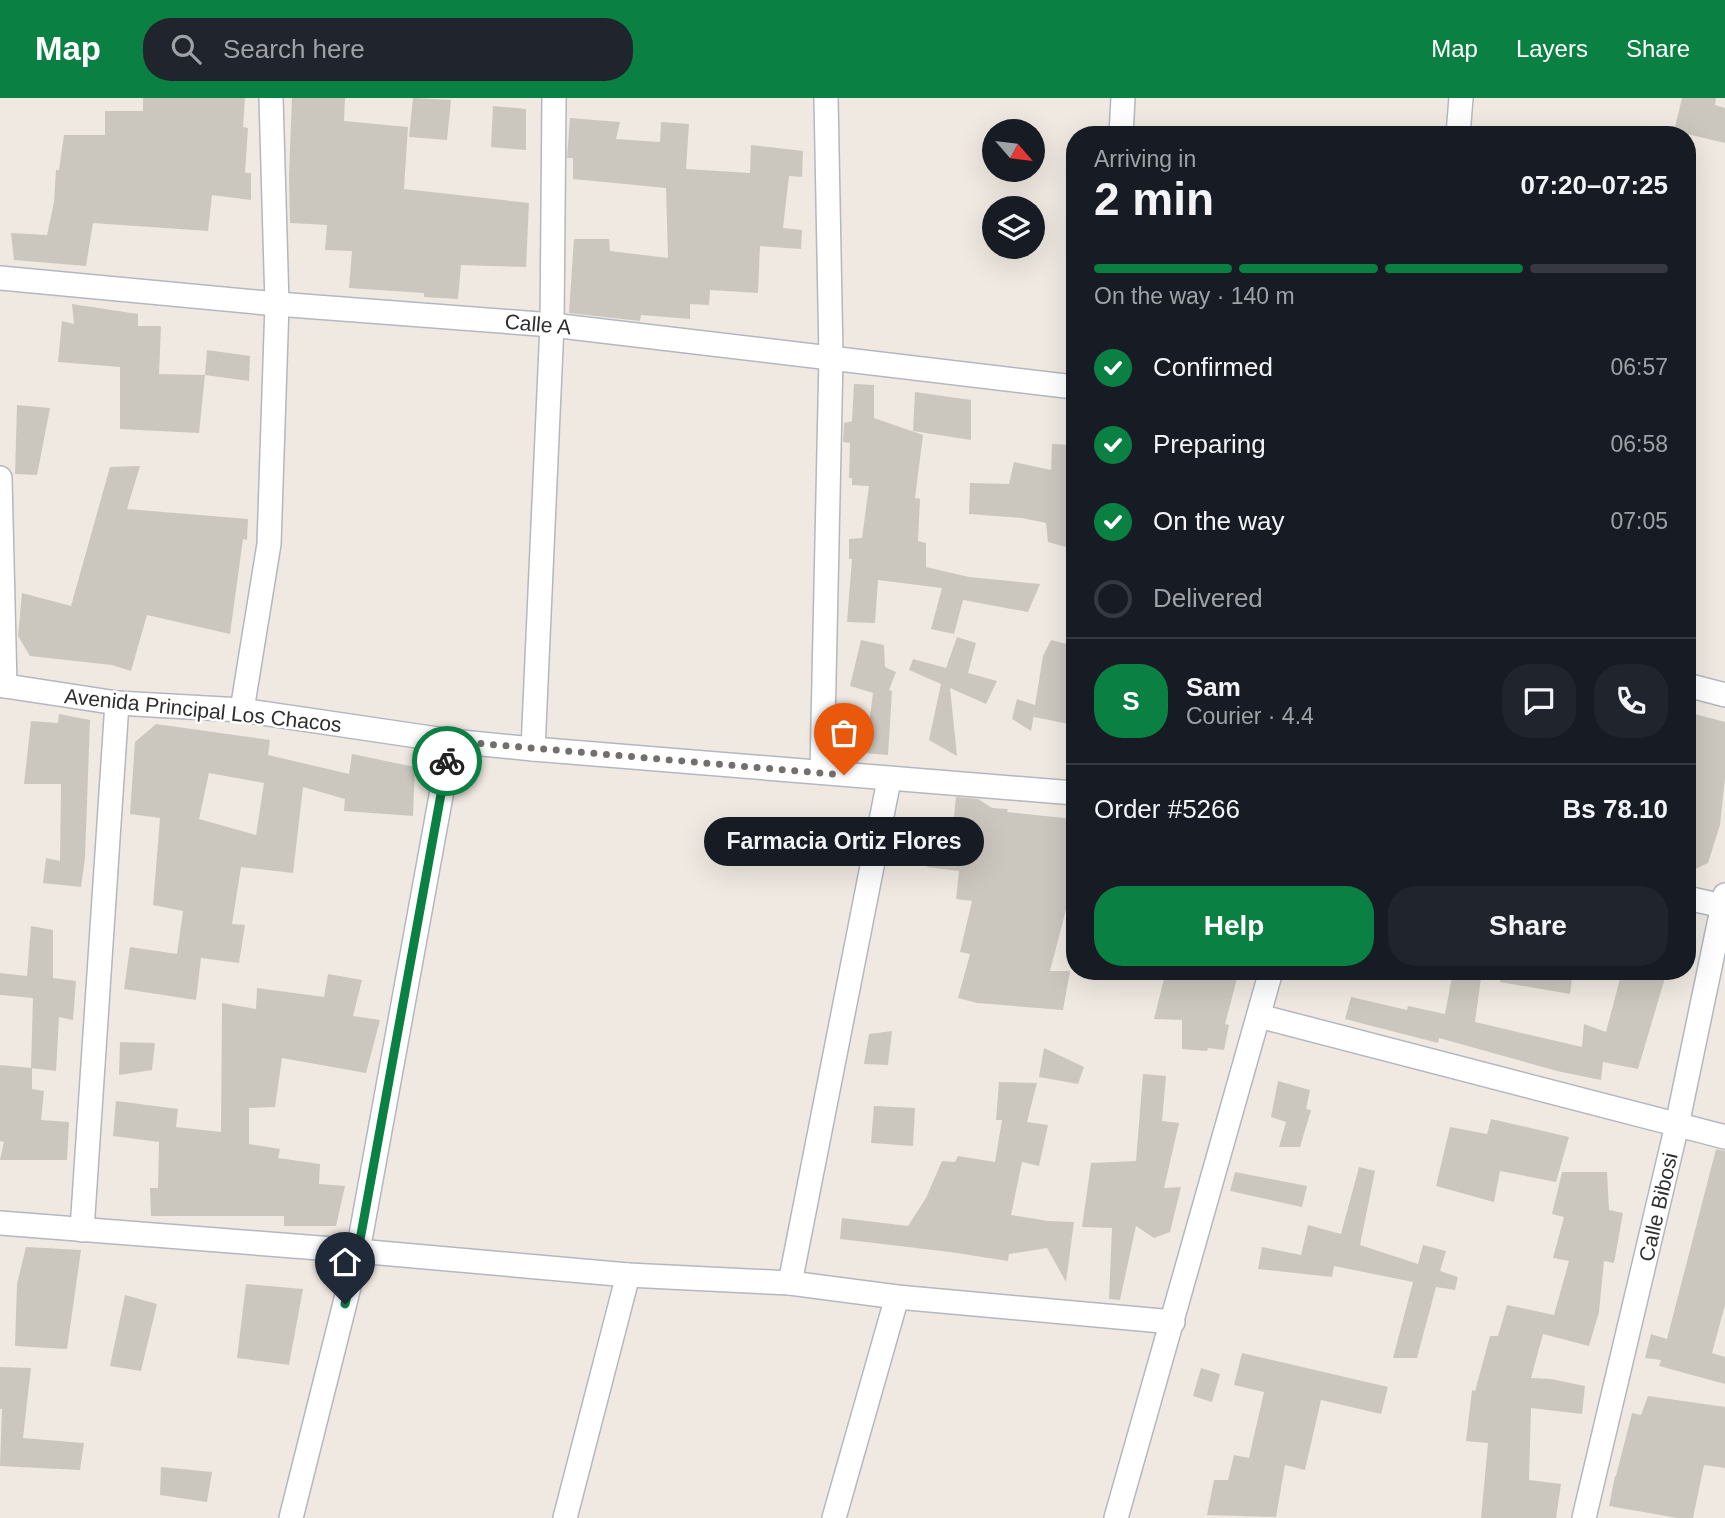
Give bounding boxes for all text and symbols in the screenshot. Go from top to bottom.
search box [143,18,633,81]
text: Map [35,30,101,67]
icon: search [167,30,205,68]
text: Search here [223,34,365,64]
text: Map [1431,35,1478,62]
text: Layers [1516,35,1588,62]
text: Share [1626,35,1690,62]
north arrow [982,119,1045,182]
map controls [982,119,1045,259]
text: Arriving in [1094,146,1196,172]
text: 07:20–07:25 [1521,170,1668,200]
text: 2 min [1094,173,1214,225]
button: layers [982,196,1045,259]
text: On the way · 140 m [1094,283,1295,309]
street label: Calle A [504,310,572,338]
icon: check [1094,349,1132,387]
text: Confirmed [1153,352,1273,382]
text: 06:57 [1610,354,1668,380]
icon: check [1094,426,1132,464]
text: Preparing [1153,429,1266,459]
text: 06:58 [1610,431,1668,457]
icon: check [1094,503,1132,541]
text: On the way [1153,506,1285,536]
text: 07:05 [1610,508,1668,534]
text: Delivered [1153,583,1263,613]
button: chat [1502,664,1576,738]
button: phone [1594,664,1668,738]
text: Sam [1186,672,1241,702]
street label: Avenida Principal Los Chacos [63,684,343,736]
text: S [1122,686,1140,716]
pin [814,703,874,775]
text: Courier · 4.4 [1186,703,1314,729]
icon: bag [825,714,863,752]
courier [412,726,482,796]
icon: bike [428,742,466,780]
text: Order #5266 [1094,794,1240,824]
text: Bs 78.10 [1562,794,1668,824]
callout: Farmacia Ortiz Flores [704,817,984,866]
text: Farmacia Ortiz Flores [726,828,962,854]
button: Help [1094,886,1374,966]
button: Share [1388,886,1668,966]
street label: Calle Bibosi [1634,1150,1682,1264]
pin [315,1232,375,1304]
icon: home [326,1243,364,1281]

